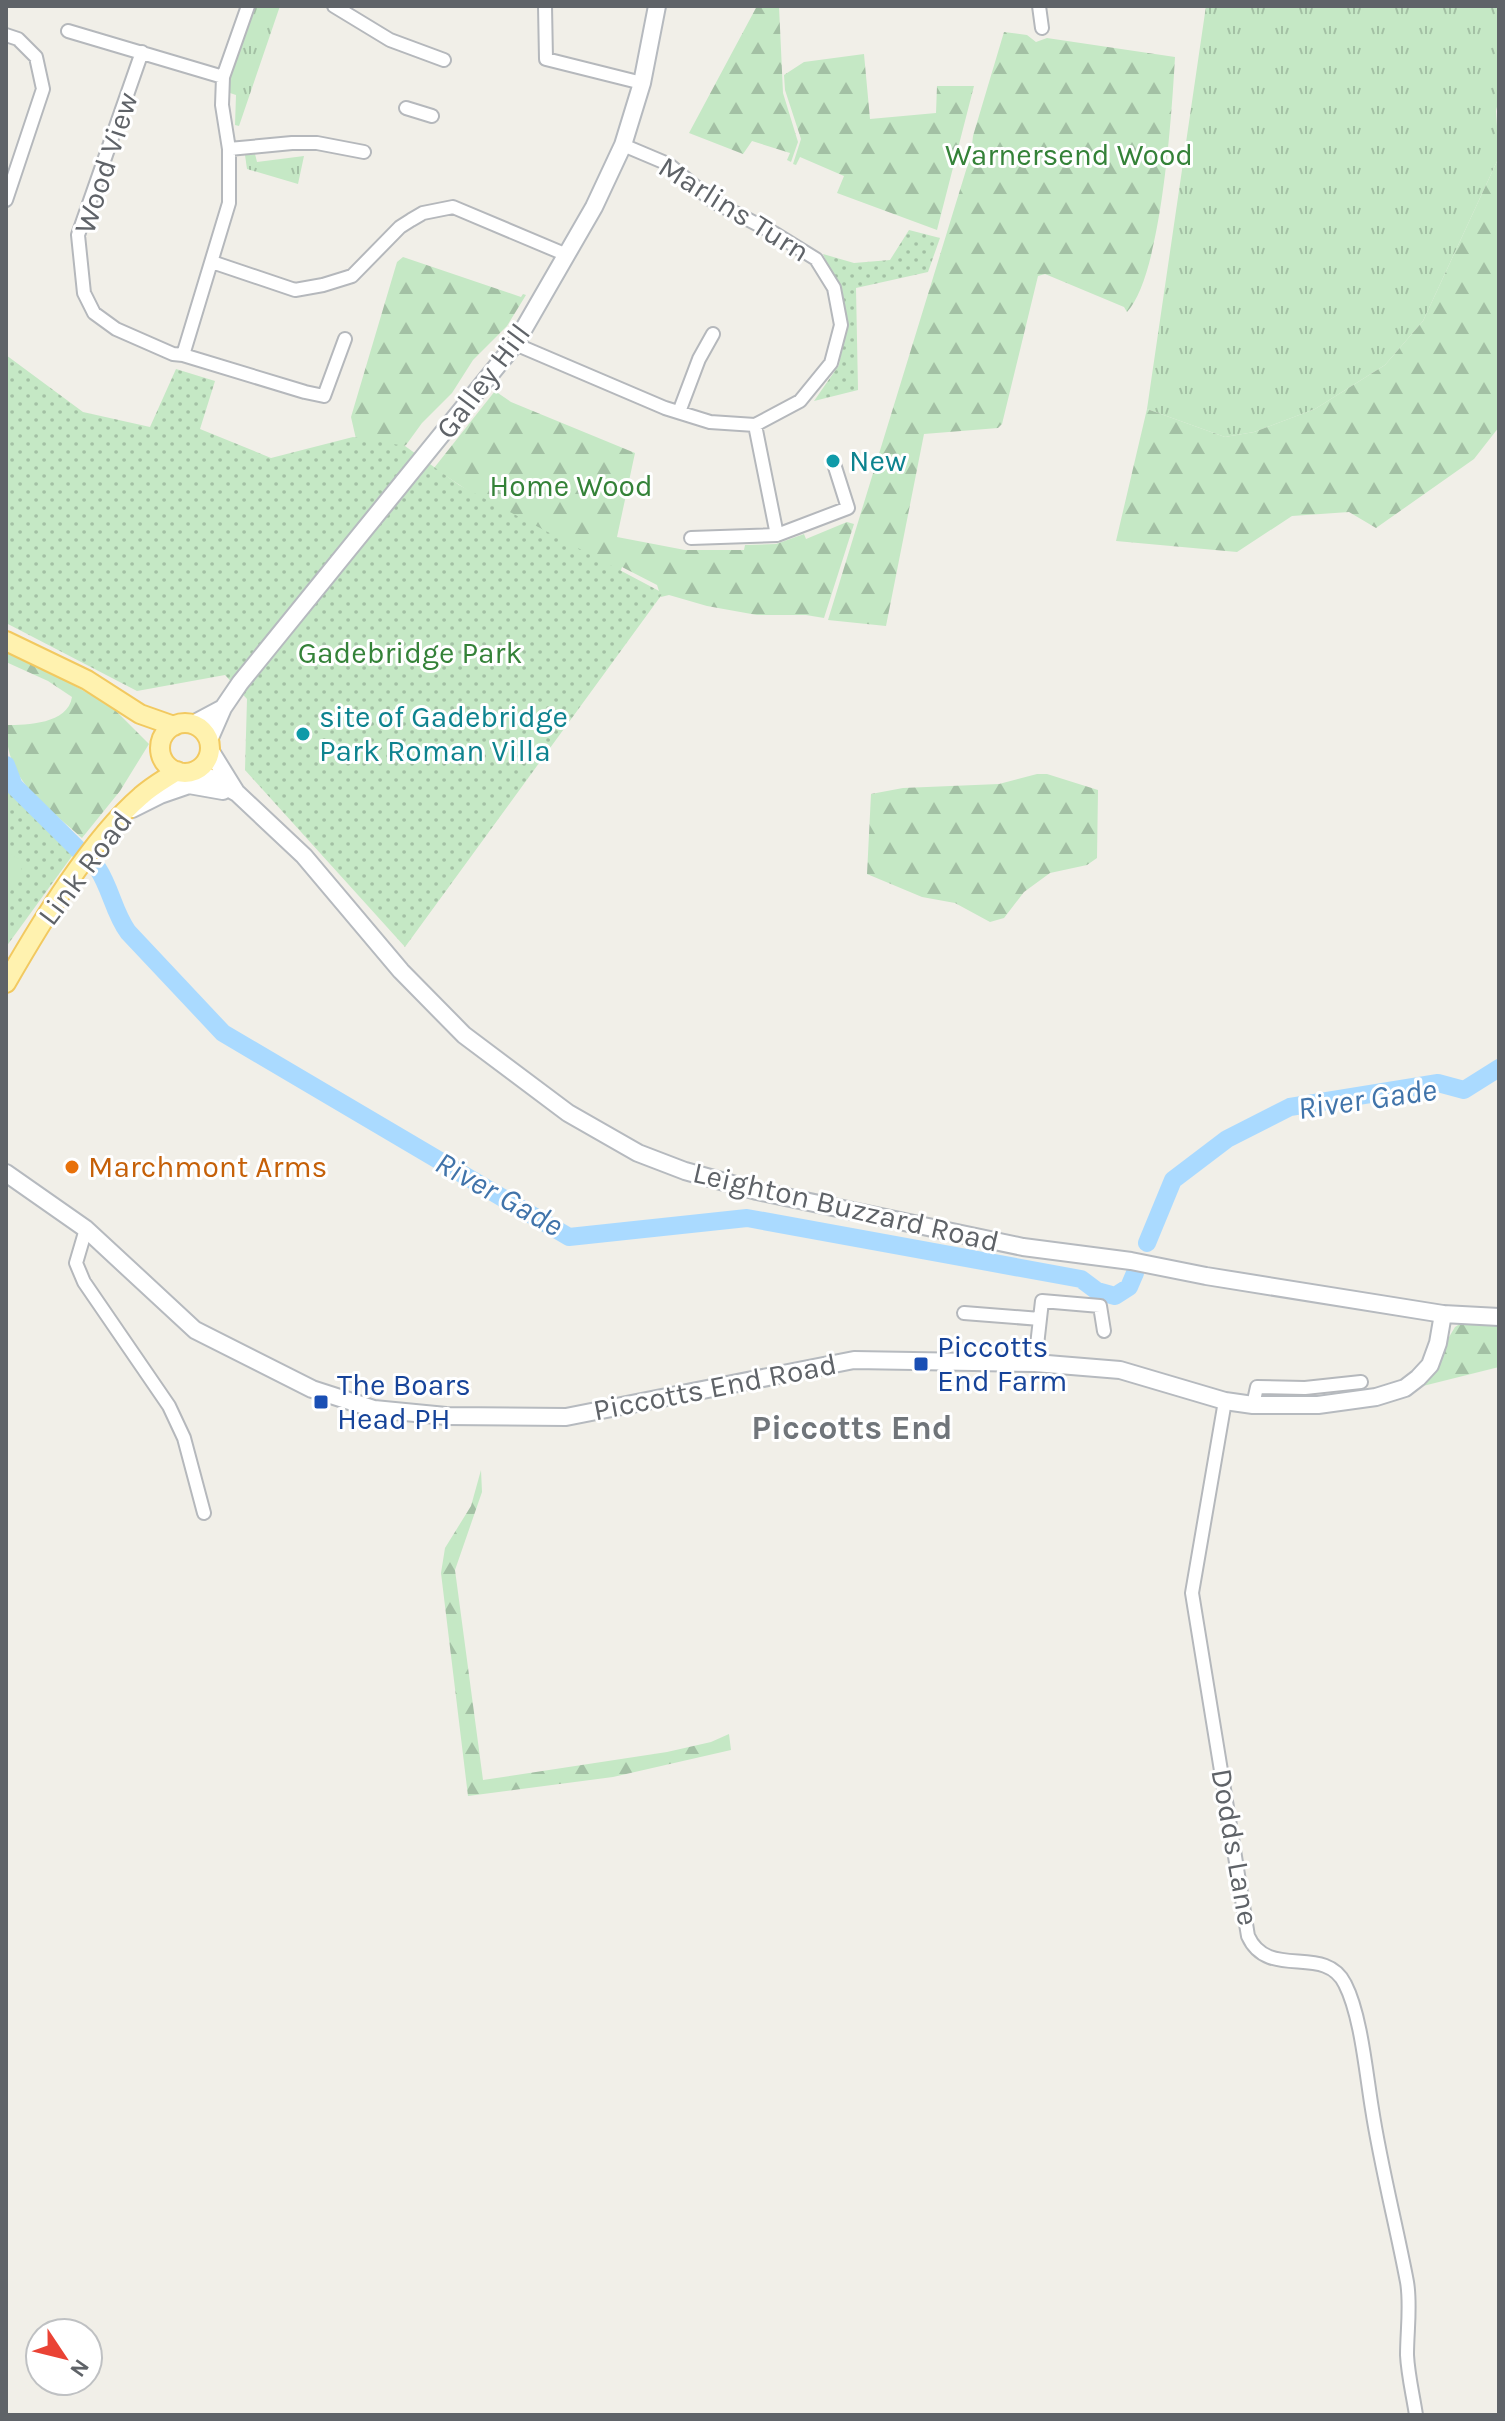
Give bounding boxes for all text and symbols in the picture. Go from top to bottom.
street label: Wood View [66,88,146,238]
park label: Warnersend Wood [945,137,1193,173]
street label: Marlins Turn [652,148,816,270]
street label: Galley Hill [428,316,538,446]
place label: New [849,443,907,479]
marker: New [824,452,842,470]
park label: Home Wood [489,468,653,504]
park label: Gadebridge Park [298,635,522,671]
place label: site of Gadebridge Park Roman Villa [319,699,568,769]
marker: site of Gadebridge Park Roman Villa [294,725,312,743]
street label: Link Road [30,804,140,932]
water label: River Gade [1295,1071,1439,1127]
water label: River Gade [429,1144,569,1244]
place label: Marchmont Arms [88,1149,327,1185]
street label: Leighton Buzzard Road [690,1154,1002,1260]
marker: Marchmont Arms [63,1158,81,1176]
place label: Piccotts End Farm [937,1329,1067,1399]
street label: Piccotts End Road [590,1346,840,1428]
marker: Piccotts End Farm [912,1355,930,1373]
place label: The Boars Head PH [337,1367,471,1437]
marker: The Boars Head PH [312,1393,330,1411]
district label: Piccotts End [751,1408,953,1448]
street label: Dodds Lane [1203,1766,1267,1928]
north arrow [24,2317,104,2397]
text: N [64,2354,95,2382]

